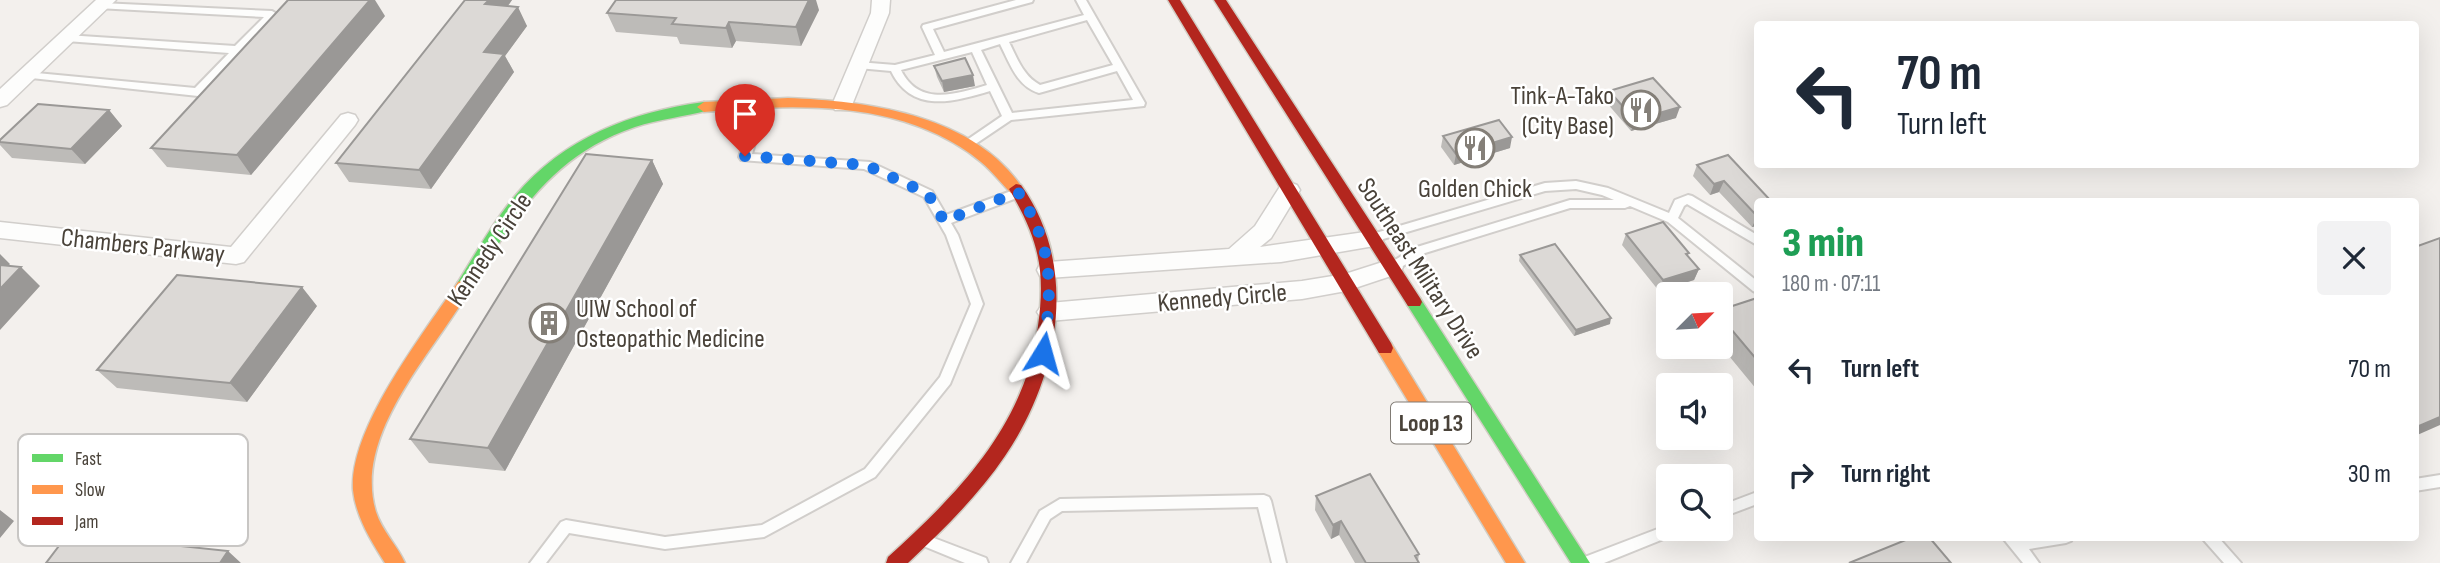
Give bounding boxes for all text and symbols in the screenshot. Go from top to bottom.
text: 70 m [1897,45,1982,104]
icon: left [1782,49,1873,140]
place label: Tink-A-Tako (City Base) [1510,81,1614,142]
pin [715,84,775,156]
restaurant icon: Tink-A-Tako (City Base) [1620,89,1662,131]
icon: arrive [726,95,764,133]
text: Turn left [1897,105,1987,144]
restaurant icon: Golden Chick [1454,127,1496,169]
street label: Southeast Military Drive [1350,173,1490,365]
place label: Golden Chick [1418,174,1532,205]
street label: Kennedy Circle [441,187,539,312]
text: 3 min [1782,218,1864,269]
button: close [2317,221,2391,295]
street label: Chambers Parkway [59,222,226,271]
text: 180 m · 07:11 [1782,270,1880,298]
street label: Kennedy Circle [1156,277,1288,320]
north arrow [1656,282,1732,359]
map controls [1656,282,1733,541]
place label: UIW School of Osteopathic Medicine [576,294,765,355]
building icon: UIW School of Osteopathic Medicine [528,302,570,344]
position arrow [1006,316,1080,390]
icon: left [1782,351,1820,389]
text: Turn left [1841,354,1919,385]
text: 70 m [2348,354,2391,385]
button: sound [1656,373,1733,450]
road number: Loop 13 [1391,402,1471,444]
legend [18,434,248,546]
text: Fast [75,448,102,471]
icon: right [1782,456,1820,494]
text: Turn right [1841,459,1930,490]
text: 30 m [2348,459,2391,490]
button: search [1656,464,1733,541]
text: Slow [75,479,105,502]
text: Jam [74,511,98,534]

